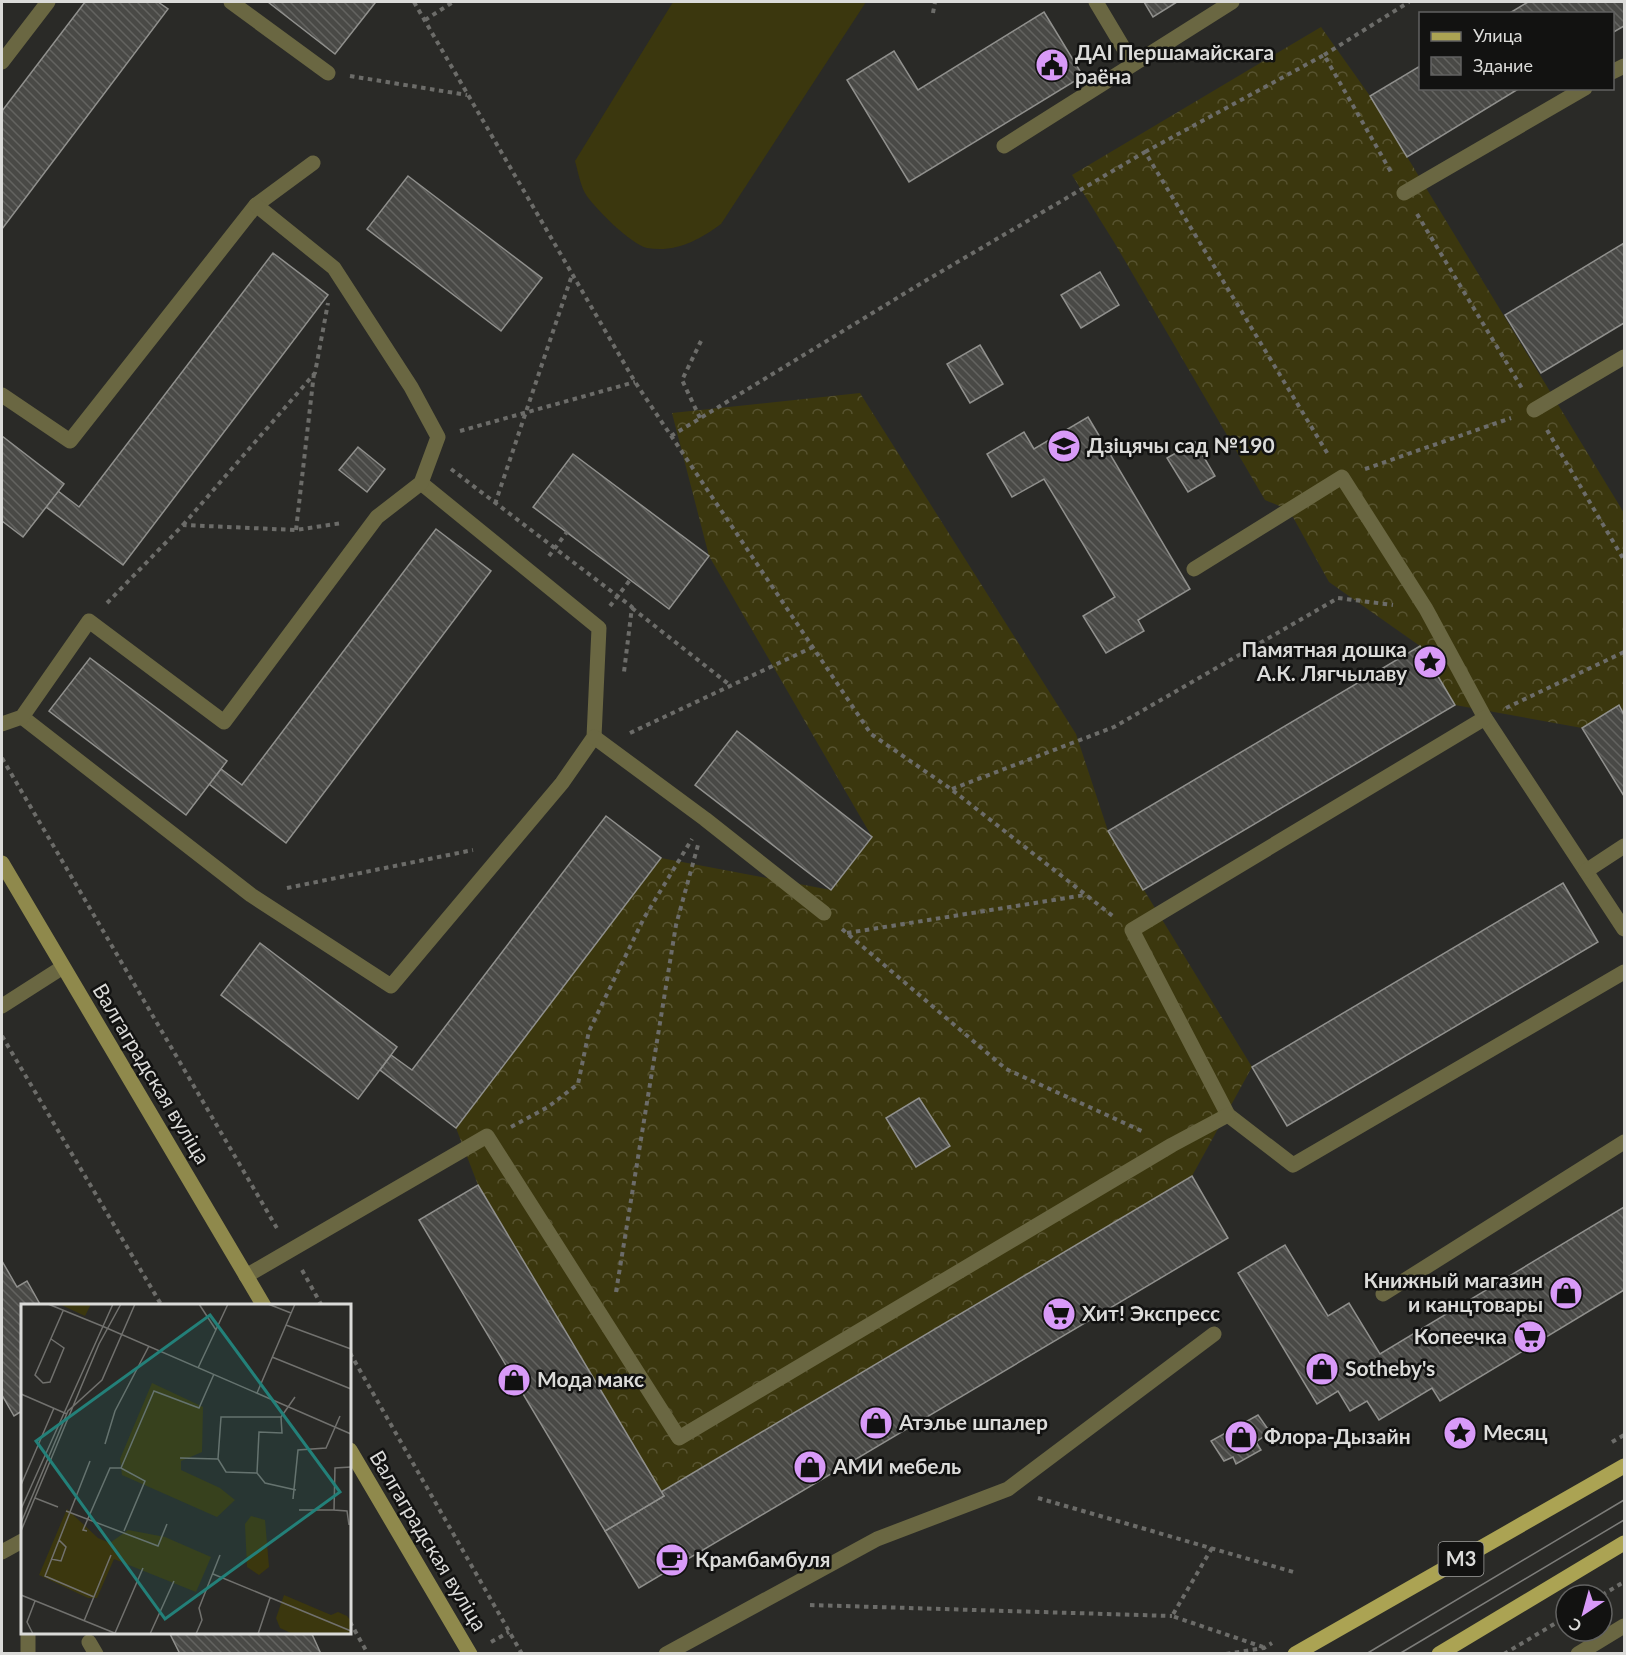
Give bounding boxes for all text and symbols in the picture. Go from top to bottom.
legend [1419,12,1614,90]
text: Улица [1473,24,1523,46]
place label: ДАІ Першамайскага раёна [1075,39,1274,88]
public building icon: ДАІ Першамайскага раёна [1034,47,1070,83]
text: Здание [1473,54,1533,76]
school or university icon: Дзіцячы сад №190 [1046,428,1082,464]
place label: Дзіцячы сад №190 [1087,432,1275,457]
place label: Памятная дошка А.К. Лягчылаву [1241,636,1408,685]
place icon: Памятная дошка А.К. Лягчылаву [1412,644,1448,680]
street label: Валгаградская вуліца [88,978,216,1168]
place label: Книжный магазин и канцтовары [1364,1267,1543,1316]
shop icon: Книжный магазин и канцтовары [1548,1275,1584,1311]
supermarket icon: Хит! Экспресс [1041,1296,1077,1332]
place label: Хит! Экспресс [1082,1300,1220,1325]
inset map [21,1304,351,1634]
supermarket icon: Копеечка [1512,1319,1548,1355]
place label: Копеечка [1414,1323,1507,1348]
shop icon: Sotheby's [1304,1351,1340,1387]
place label: Sotheby's [1345,1355,1435,1380]
shop icon: Мода макс [496,1362,532,1398]
place label: Мода макс [537,1366,644,1391]
shop icon: Атэлье шпалер [858,1405,894,1441]
place label: Атэлье шпалер [898,1409,1048,1434]
place icon: Месяц [1442,1415,1478,1451]
shop icon: Флора-Дызайн [1223,1419,1259,1455]
place label: Месяц [1483,1419,1548,1444]
place label: Флора-Дызайн [1264,1423,1411,1448]
street label: Валгаградская вуліца [365,1445,493,1635]
shop icon: АМИ мебель [792,1449,828,1485]
place label: АМИ мебель [832,1453,961,1478]
cafe icon: Крамбамбуля [654,1542,690,1578]
road number: М3 [1438,1542,1484,1576]
place label: Крамбамбуля [695,1546,830,1571]
north arrow [1554,1583,1614,1643]
text: С [1565,1615,1585,1636]

